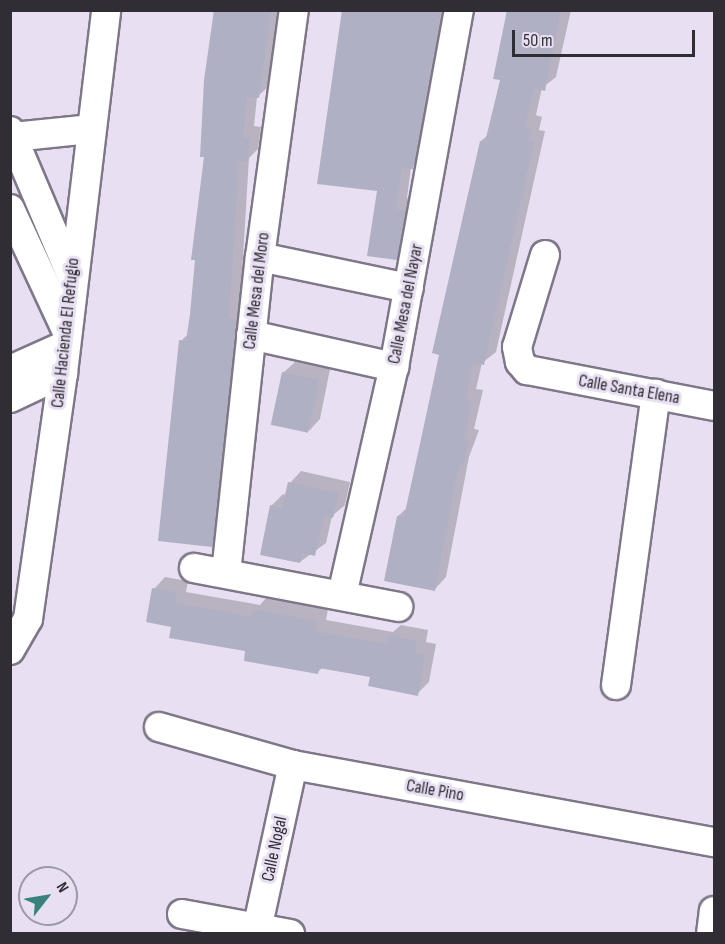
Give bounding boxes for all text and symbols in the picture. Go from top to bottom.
scale bar [515,18,698,56]
text: 50 m [523,30,553,51]
street label: Calle Mesa del Moro [239,231,275,351]
street label: Calle Mesa del Nayar [384,242,428,366]
street label: Calle Hacienda El Refugio [47,257,85,409]
street label: Calle Santa Elena [577,370,681,410]
street label: Calle Pino [404,775,466,807]
street label: Calle Nogal [258,814,292,884]
north arrow [18,866,78,926]
text: N [52,879,72,896]

